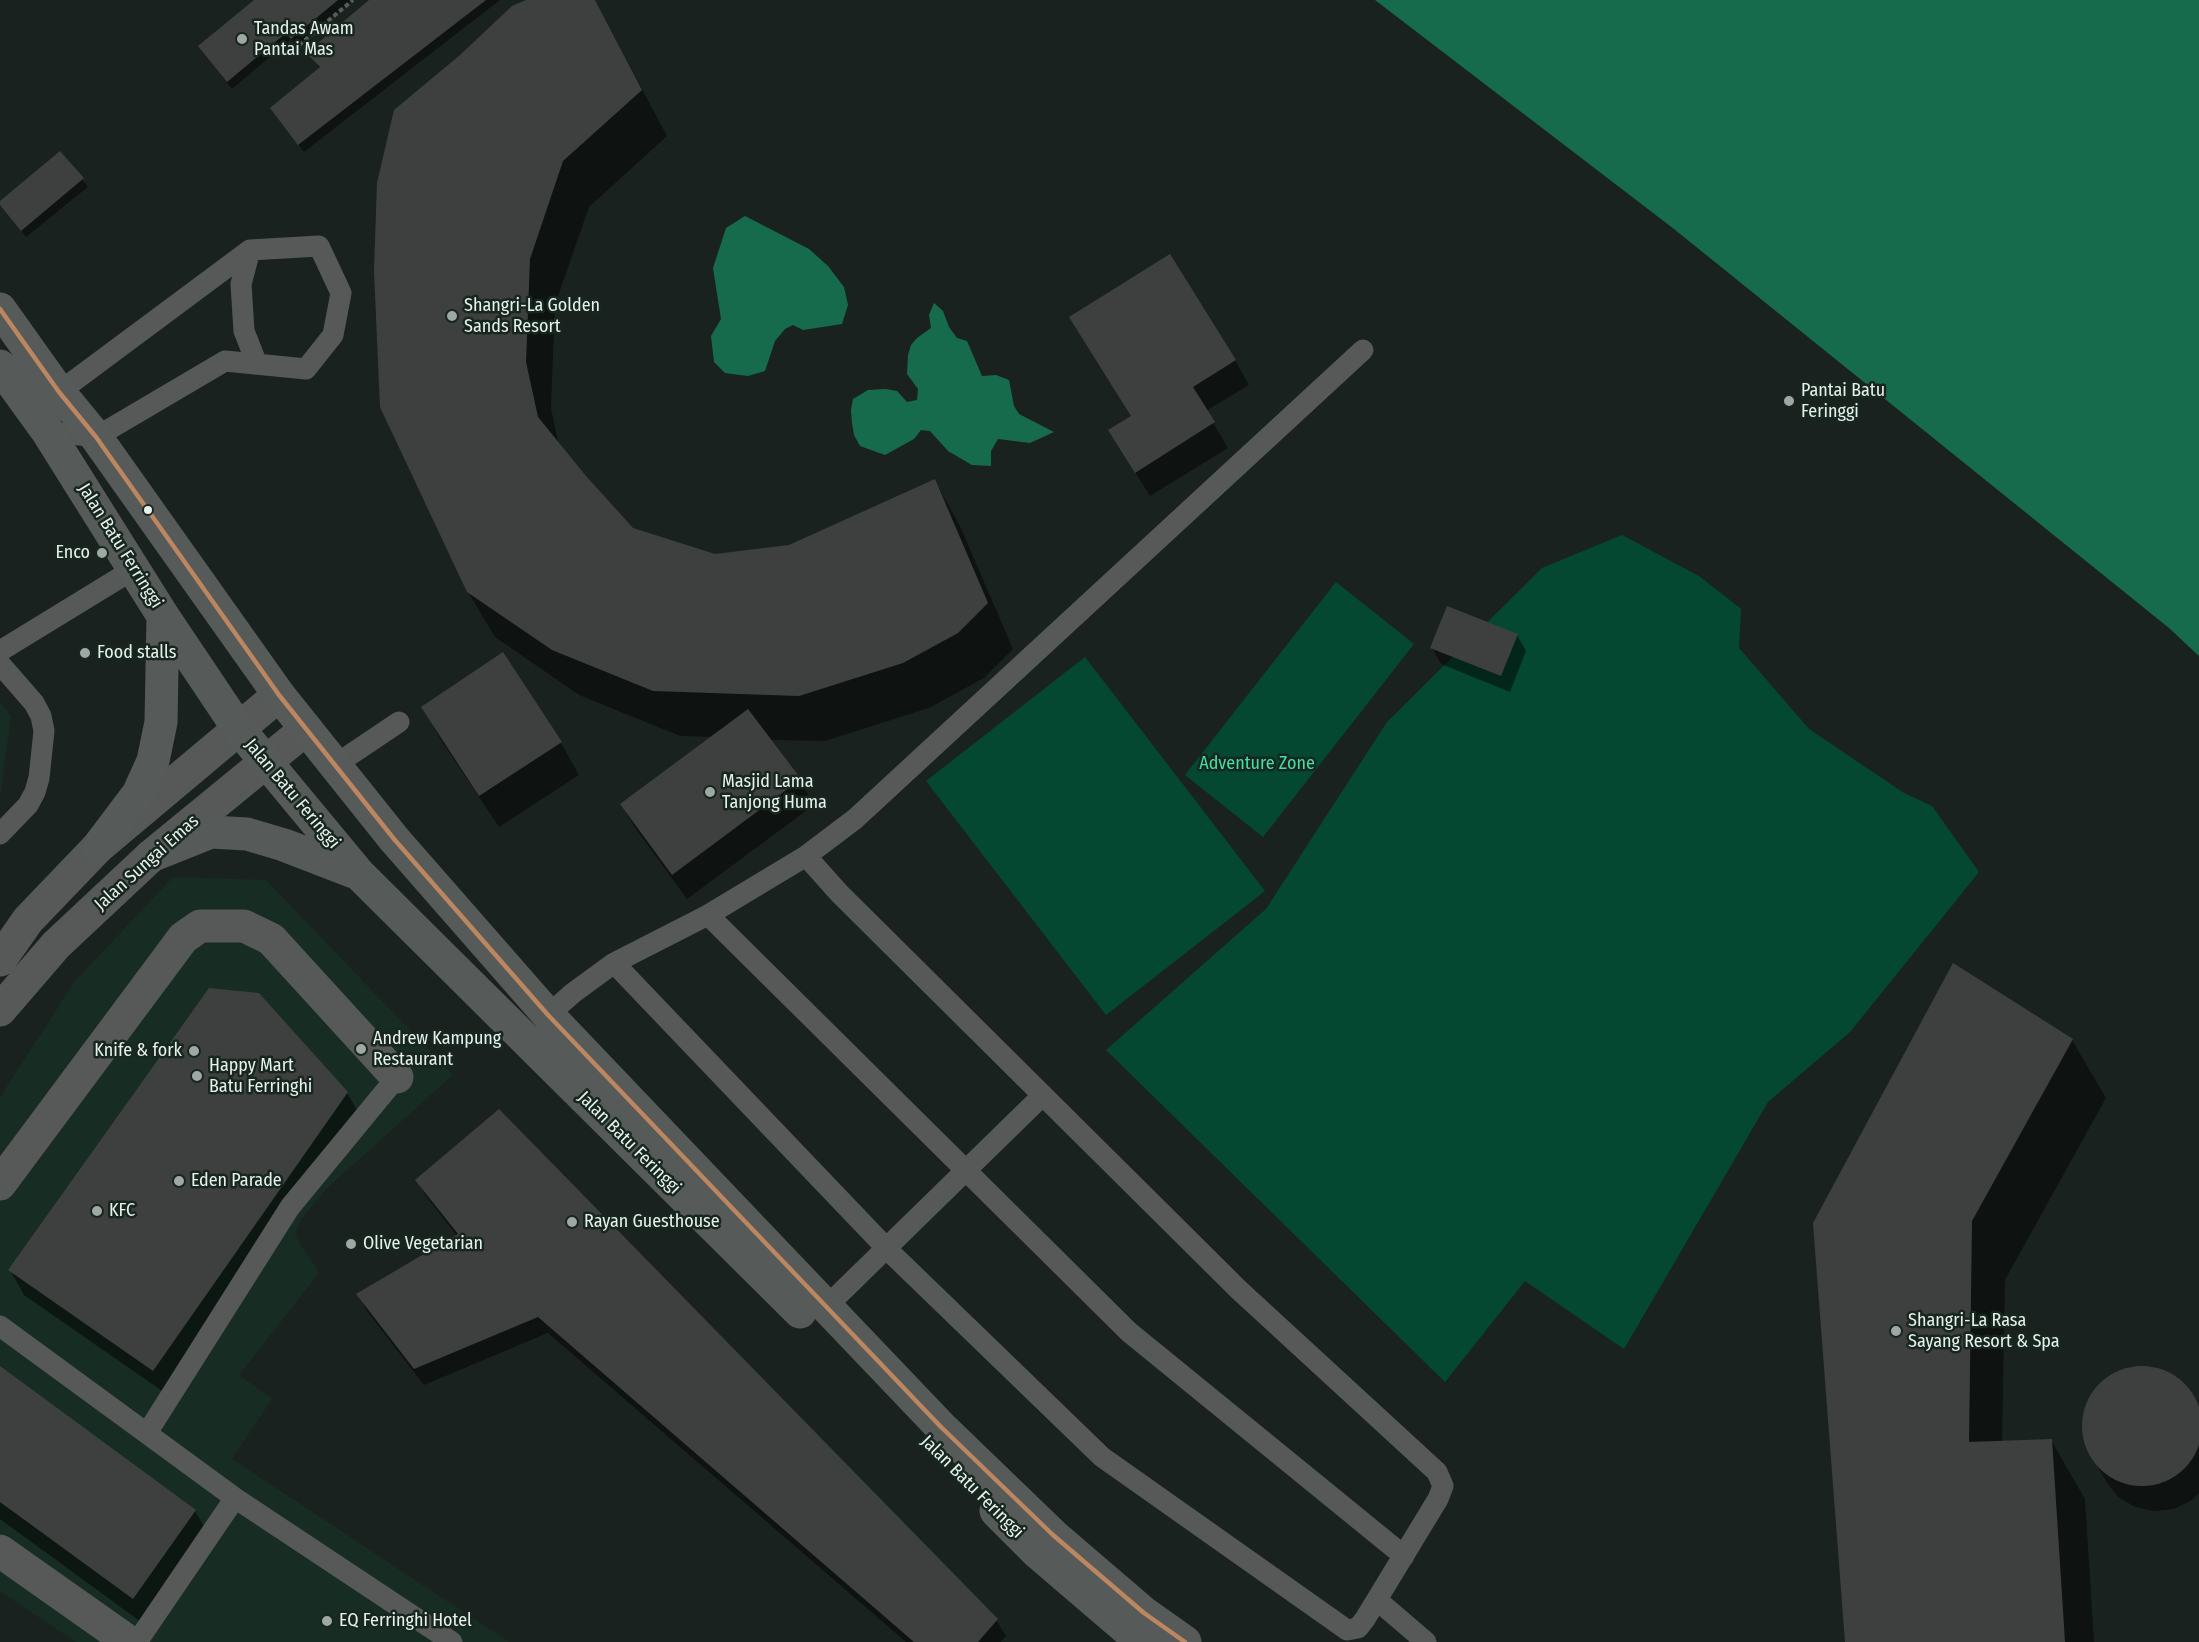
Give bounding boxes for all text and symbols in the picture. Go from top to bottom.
place label: Tandas Awam Pantai Mas [254,18,354,60]
marker: Tandas Awam Pantai Mas [235,32,249,46]
place label: Shangri-La Golden Sands Resort [464,295,600,338]
marker: Shangri-La Golden Sands Resort [445,309,459,323]
place label: Pantai Batu Feringgi [1801,380,1885,422]
marker: Pantai Batu Feringgi [1782,394,1796,408]
street label: Jalan Batu Ferringgi [73,480,167,612]
unlabelled marker [142,504,154,516]
place label: Enco [55,542,90,564]
marker: Enco [95,546,109,560]
place label: Food stalls [97,642,176,664]
marker: Food stalls [78,646,92,660]
street label: Jalan Batu Feringgi [240,735,344,853]
park label: Adventure Zone [1199,753,1315,775]
place label: Masjid Lama Tanjong Huma [722,771,827,814]
marker: Masjid Lama Tanjong Huma [703,785,717,799]
street label: Jalan Sungai Emas [90,811,204,915]
place label: Andrew Kampung Restaurant [373,1028,501,1070]
place label: Knife & fork [94,1040,182,1062]
marker: Andrew Kampung Restaurant [354,1042,368,1056]
marker: Knife & fork [187,1044,201,1058]
place label: Happy Mart Batu Ferringhi [209,1055,312,1098]
marker: Happy Mart Batu Ferringhi [190,1069,204,1083]
street label: Jalan Batu Feringgi [573,1087,685,1199]
place label: Eden Parade [191,1170,282,1192]
marker: Eden Parade [172,1174,186,1188]
place label: KFC [109,1200,135,1222]
marker: KFC [90,1204,104,1218]
place label: Rayan Guesthouse [584,1211,720,1233]
marker: Rayan Guesthouse [565,1215,579,1229]
place label: Olive Vegetarian [363,1233,483,1255]
marker: Olive Vegetarian [344,1237,358,1251]
place label: Shangri-La Rasa Sayang Resort & Spa [1908,1310,2060,1352]
marker: Shangri-La Rasa Sayang Resort & Spa [1889,1324,1903,1338]
street label: Jalan Batu Feringgi [916,1431,1028,1543]
place label: EQ Ferringhi Hotel [339,1610,472,1632]
marker: EQ Ferringhi Hotel [320,1614,334,1628]

